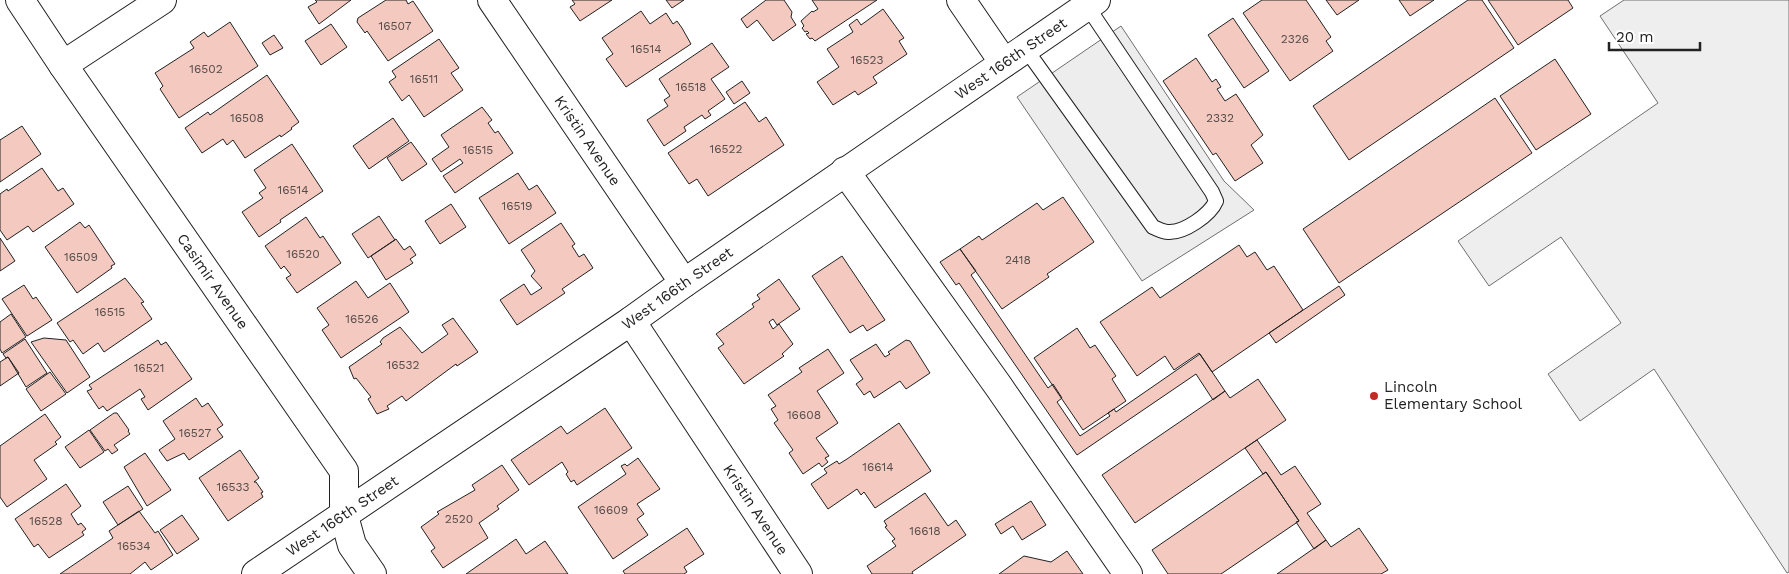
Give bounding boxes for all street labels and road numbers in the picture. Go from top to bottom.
street label: West 166th Street [951,13,1071,103]
street label: Kristin Avenue [550,92,624,189]
street label: Casimir Avenue [173,230,252,333]
street label: West 166th Street [618,243,737,334]
street label: Kristin Avenue [719,461,792,558]
street label: West 166th Street [283,471,402,560]

